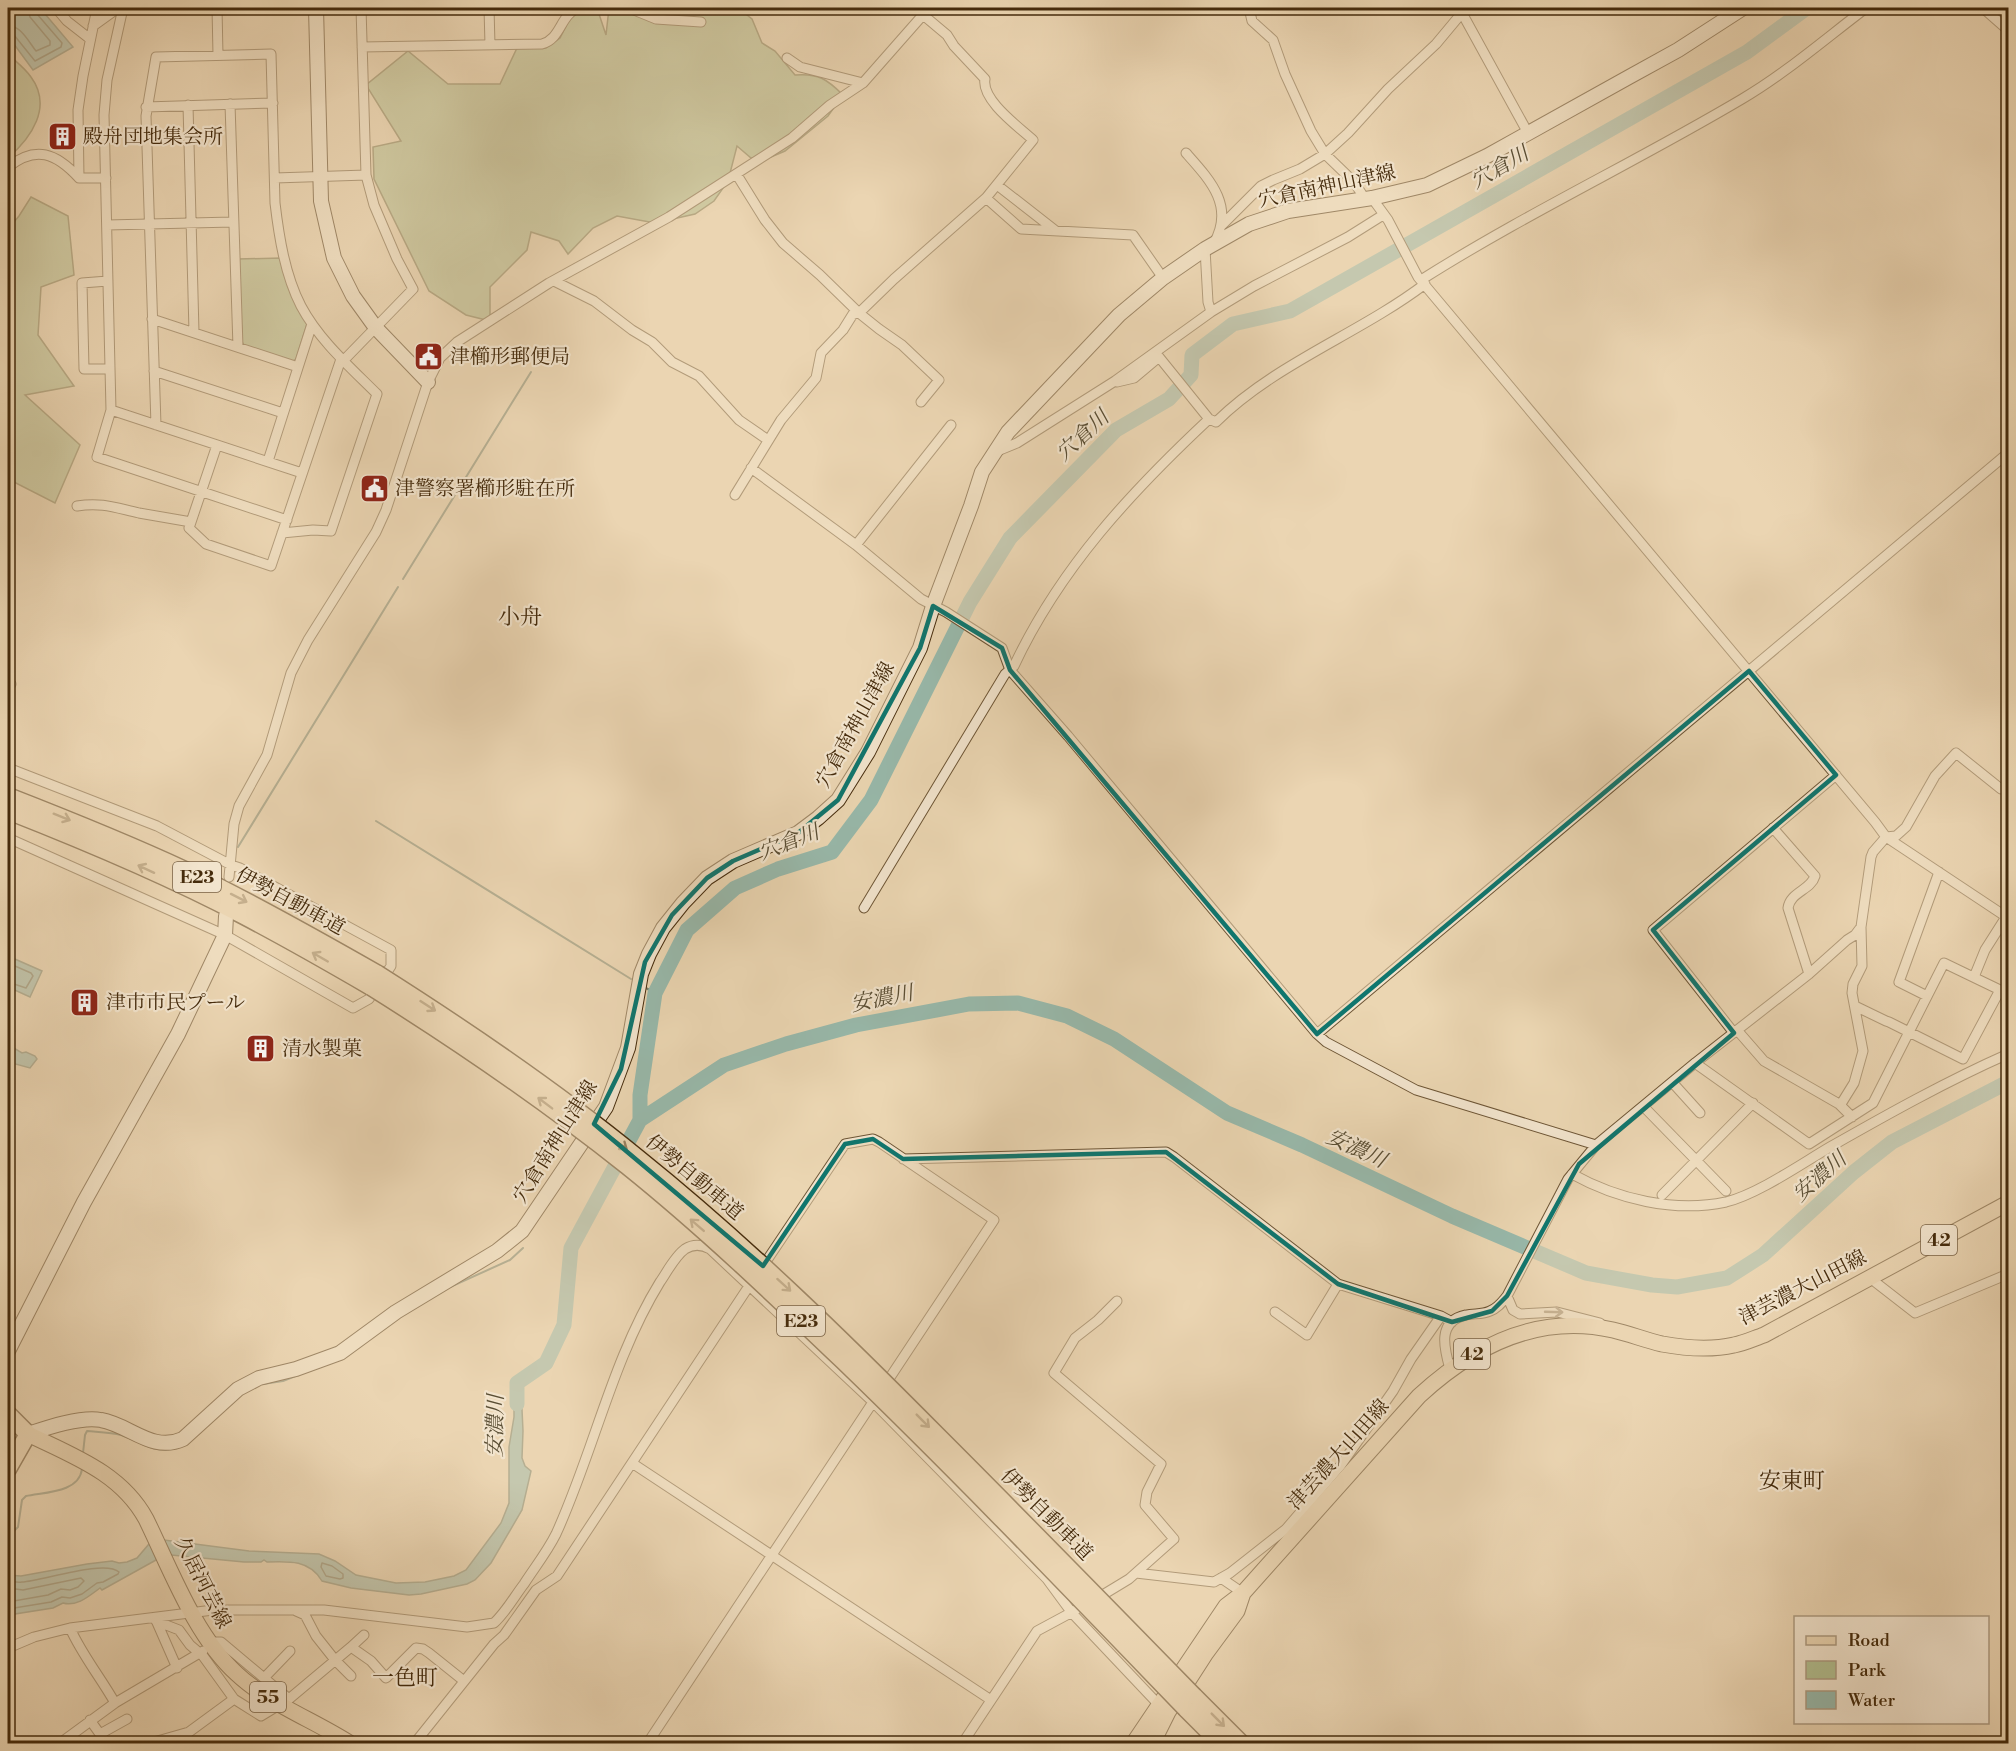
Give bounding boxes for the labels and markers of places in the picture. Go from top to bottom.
building icon: 殿舟団地集会所 [46,121,78,153]
place label: 殿舟団地集会所 [83,125,223,150]
public building icon: 津櫛形郵便局 [413,341,445,373]
place label: 津櫛形郵便局 [450,345,570,370]
public building icon: 津警察署櫛形駐在所 [358,473,390,505]
place label: 津警察署櫛形駐在所 [395,477,575,502]
building icon: 津市市民プール [69,987,101,1019]
place label: 津市市民プール [106,991,245,1016]
building icon: 清水製菓 [245,1033,277,1065]
place label: 清水製菓 [282,1037,362,1062]

